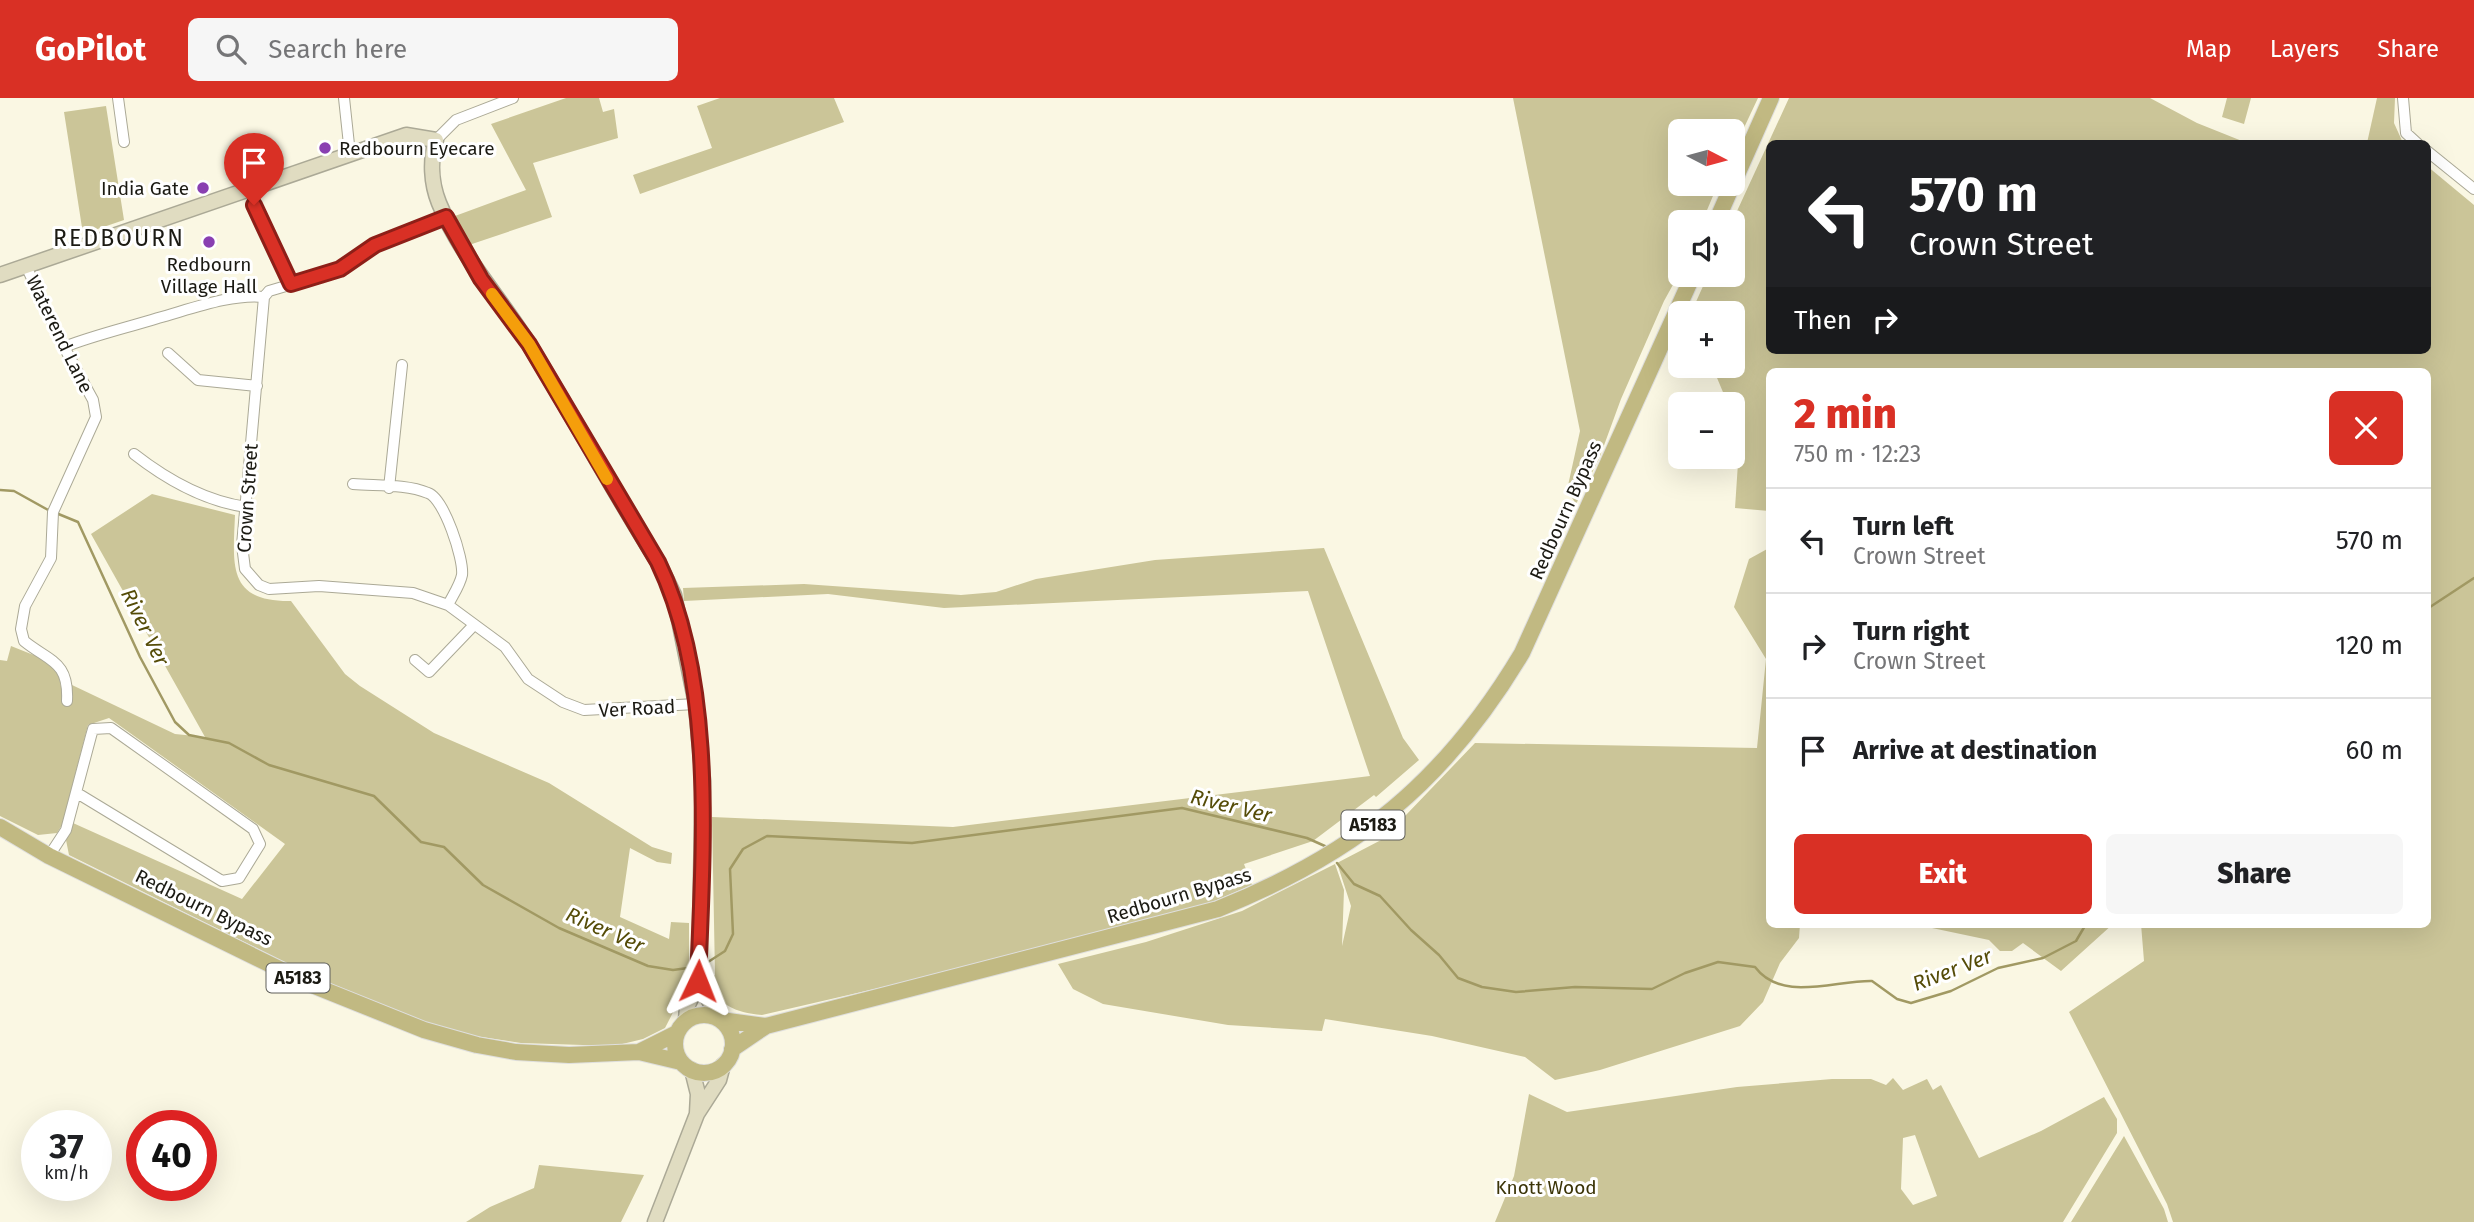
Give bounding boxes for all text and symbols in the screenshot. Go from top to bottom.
search box [188,18,678,81]
text: GoPilot [35,29,146,69]
icon: search [212,30,250,68]
text: Search here [268,34,407,65]
text: Map [2186,35,2232,63]
text: Layers [2270,35,2339,63]
text: Share [2377,35,2439,63]
north arrow [1668,119,1745,196]
map controls [1668,119,1745,469]
pin [224,133,284,205]
place label: Redbourn Eyecare [339,137,495,160]
marker: Redbourn Eyecare [317,140,333,156]
icon: arrive [235,144,273,182]
text: 570 m [1909,165,2038,224]
icon: left [1794,168,1885,259]
place label: India Gate [101,177,189,200]
marker: India Gate [195,180,211,196]
button: sound [1668,210,1745,287]
district label: REDBOURN [53,224,185,252]
text: Crown Street [1909,225,2094,263]
marker: Redbourn Village Hall [201,234,217,250]
place label: Redbourn Village Hall [161,253,258,298]
street label: Waterend Lane [21,272,98,397]
button: + [1668,301,1745,378]
icon: right [1866,301,1904,339]
text: Then [1794,305,1852,336]
text: 2 min [1794,389,1897,439]
button: close [2329,391,2403,465]
button: − [1668,392,1745,469]
street label: Redbourn Bypass [1525,437,1606,583]
text: 750 m · 12:23 [1794,440,1921,468]
street label: Crown Street [232,442,263,553]
text: Turn left [1853,511,1954,542]
icon: left [1794,522,1832,560]
text: 570 m [2336,525,2403,556]
text: Crown Street [1853,542,1986,570]
water label: River Ver [115,584,175,671]
text: Turn right [1853,616,1970,647]
icon: right [1794,627,1832,665]
text: 120 m [2335,630,2403,661]
text: Crown Street [1853,647,1986,675]
street label: Ver Road [598,695,676,722]
icon: arrive [1794,732,1832,770]
text: Arrive at destination [1853,735,2097,766]
text: 60 m [2345,735,2403,766]
water label: River Ver [1188,783,1275,829]
road number: A5183 [1342,810,1404,840]
button: Exit [1794,834,2092,914]
button: Share [2106,834,2403,914]
street label: Redbourn Bypass [1104,863,1254,928]
street label: Redbourn Bypass [132,864,276,951]
water label: River Ver [562,901,649,959]
water label: River Ver [1909,943,1996,997]
position arrow [661,944,735,1018]
road number: A5183 [266,964,330,992]
speed limit sign: 40 [126,1110,217,1201]
text: 37 [49,1125,84,1167]
text: km/h [44,1162,89,1184]
park label: Knott Wood [1495,1176,1597,1199]

